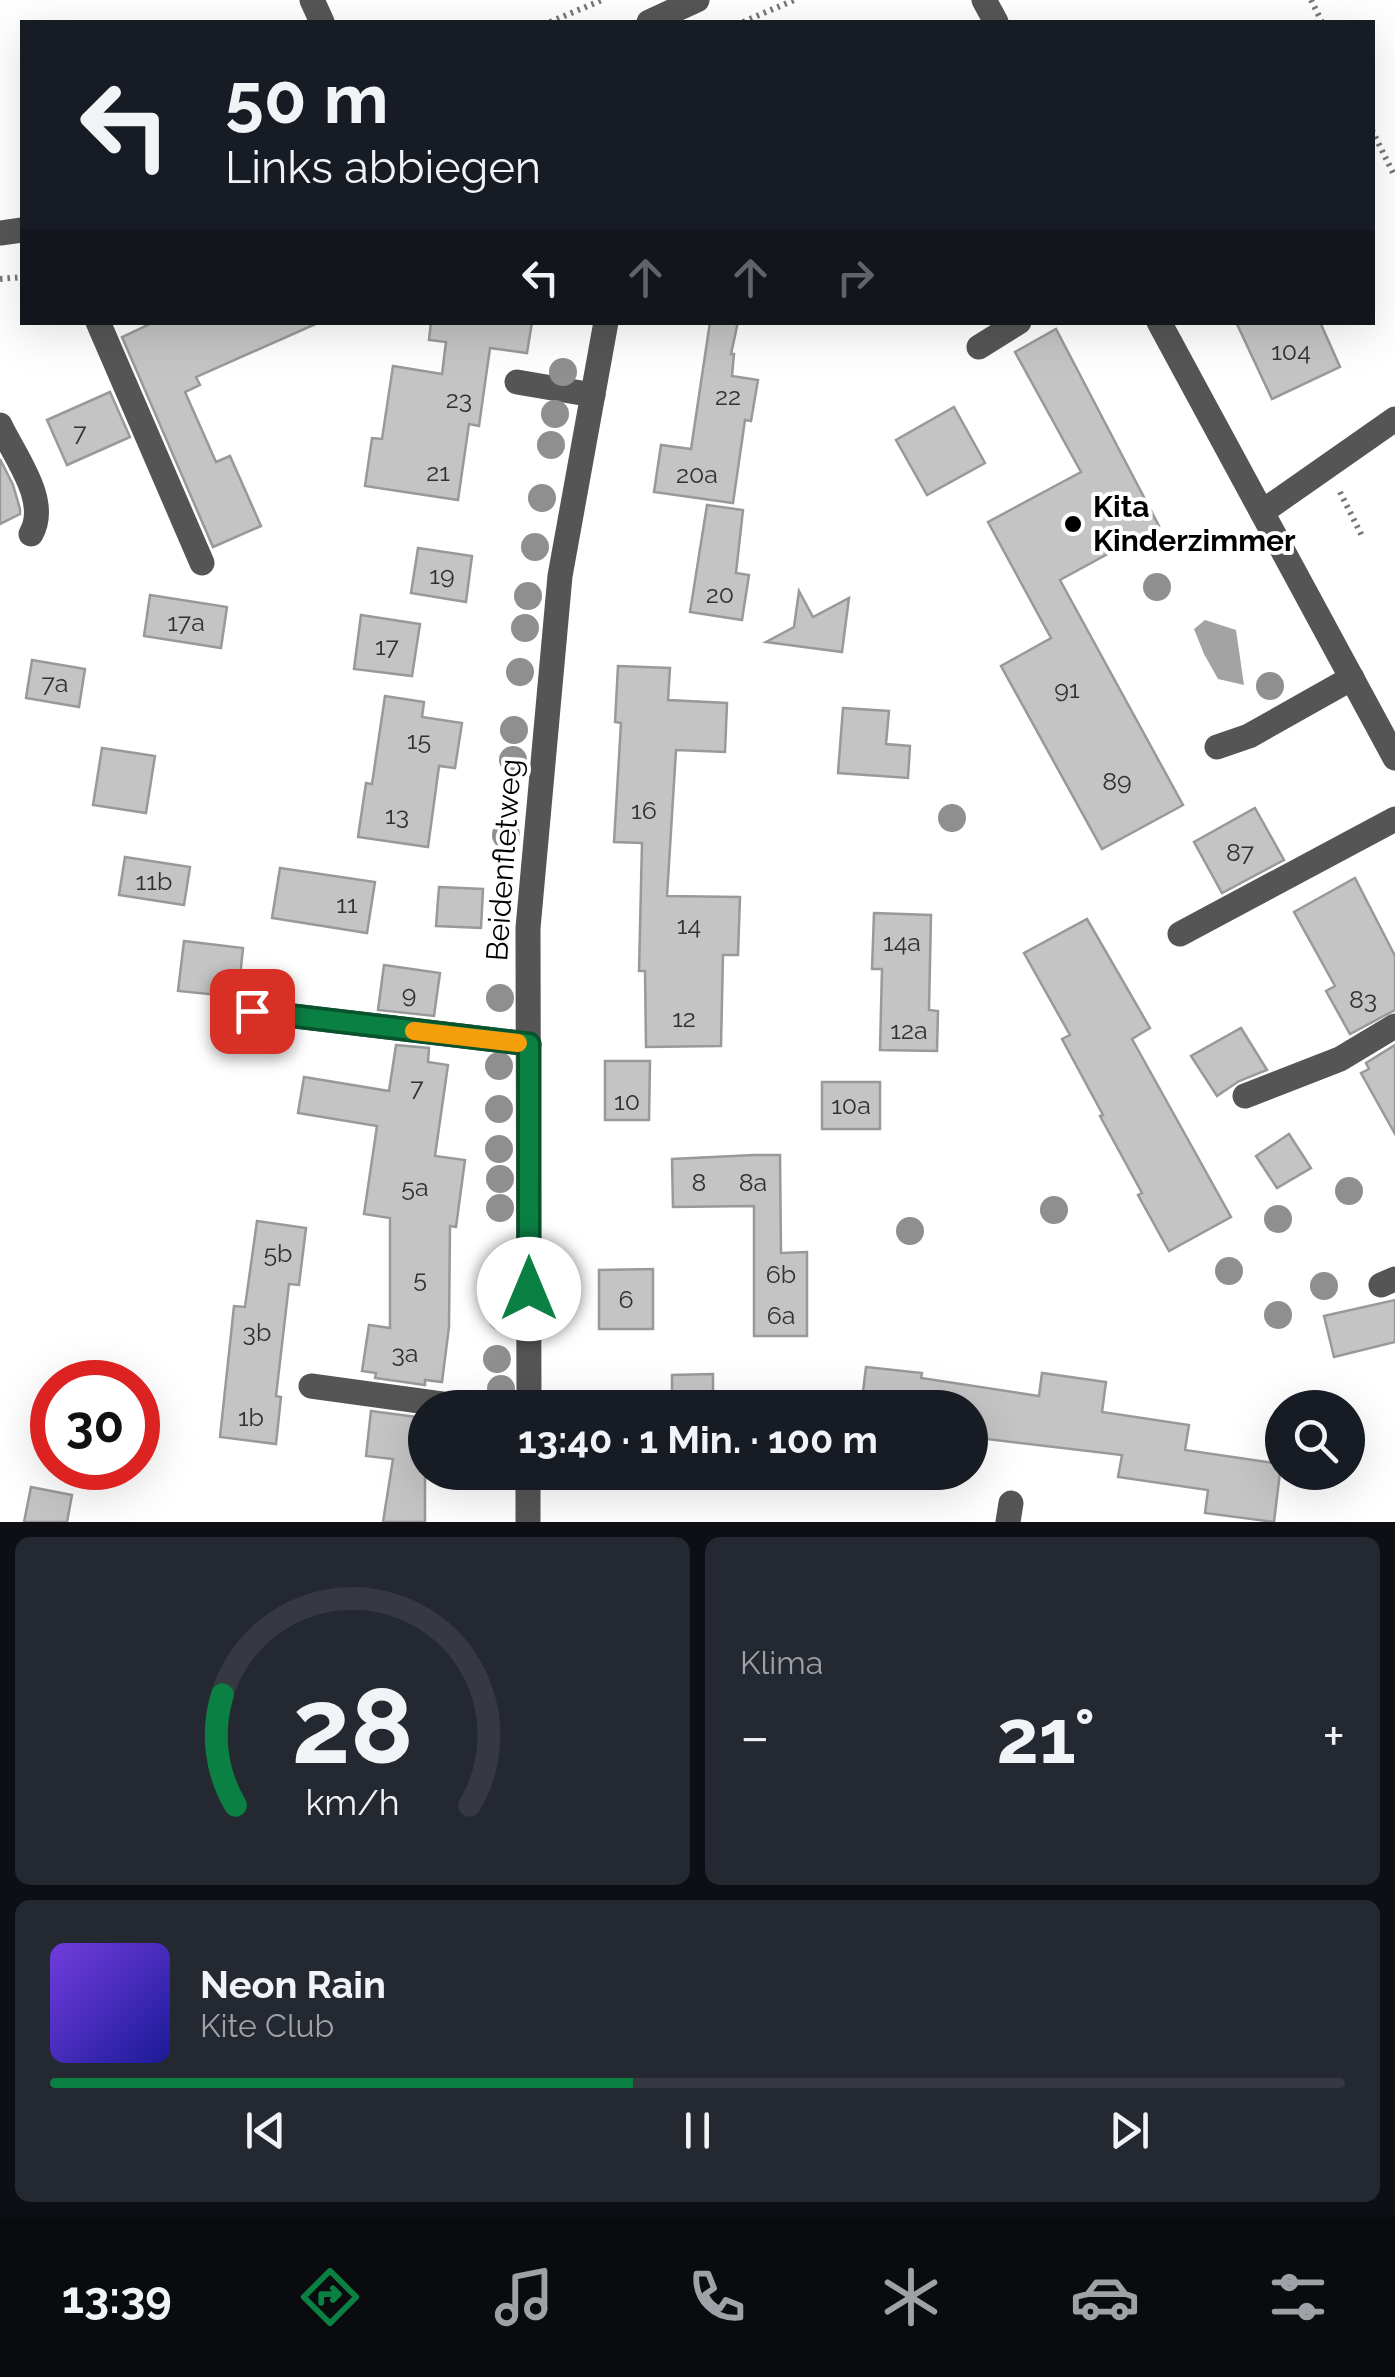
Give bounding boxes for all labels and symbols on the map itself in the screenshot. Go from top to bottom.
house number: 104 [1271,336,1311,366]
house number: 22 [715,381,741,411]
house number: 23 [446,384,472,414]
house number: 7 [73,417,87,447]
house number: 21 [426,457,450,487]
house number: 20a [676,459,718,489]
place label: Kita Kinderzimmer [1093,489,1296,558]
marker: Kita Kinderzimmer [1062,513,1084,535]
house number: 19 [429,560,455,590]
house number: 20 [706,579,734,609]
house number: 17a [167,607,205,637]
house number: 17 [375,631,400,661]
house number: 7a [41,668,69,698]
house number: 91 [1054,674,1080,704]
house number: 15 [407,725,431,755]
street label: Beidenfletweg [479,758,528,962]
house number: 89 [1102,766,1132,796]
house number: 16 [631,795,657,825]
house number: 13 [385,800,409,830]
house number: 87 [1226,837,1255,867]
house number: 11b [136,866,172,896]
house number: 11 [336,889,358,919]
house number: 14 [677,910,701,940]
house number: 14a [883,927,921,957]
pin [210,969,295,1054]
house number: 9 [402,979,416,1009]
house number: 83 [1349,984,1377,1014]
house number: 12 [672,1003,696,1033]
house number: 12a [890,1015,928,1045]
house number: 7 [410,1072,424,1102]
house number: 10 [614,1086,640,1116]
house number: 10a [831,1090,871,1120]
house number: 8 [692,1167,706,1197]
house number: 8a [739,1167,767,1197]
house number: 5a [401,1172,429,1202]
position arrow [477,1237,581,1341]
house number: 5b [263,1238,293,1268]
house number: 6b [766,1259,796,1289]
house number: 5 [413,1263,427,1293]
house number: 6 [618,1284,634,1314]
house number: 6a [767,1300,795,1330]
house number: 3b [243,1317,271,1347]
house number: 3a [392,1338,418,1368]
speed limit sign: 30 [30,1360,160,1490]
house number: 1b [238,1402,264,1432]

